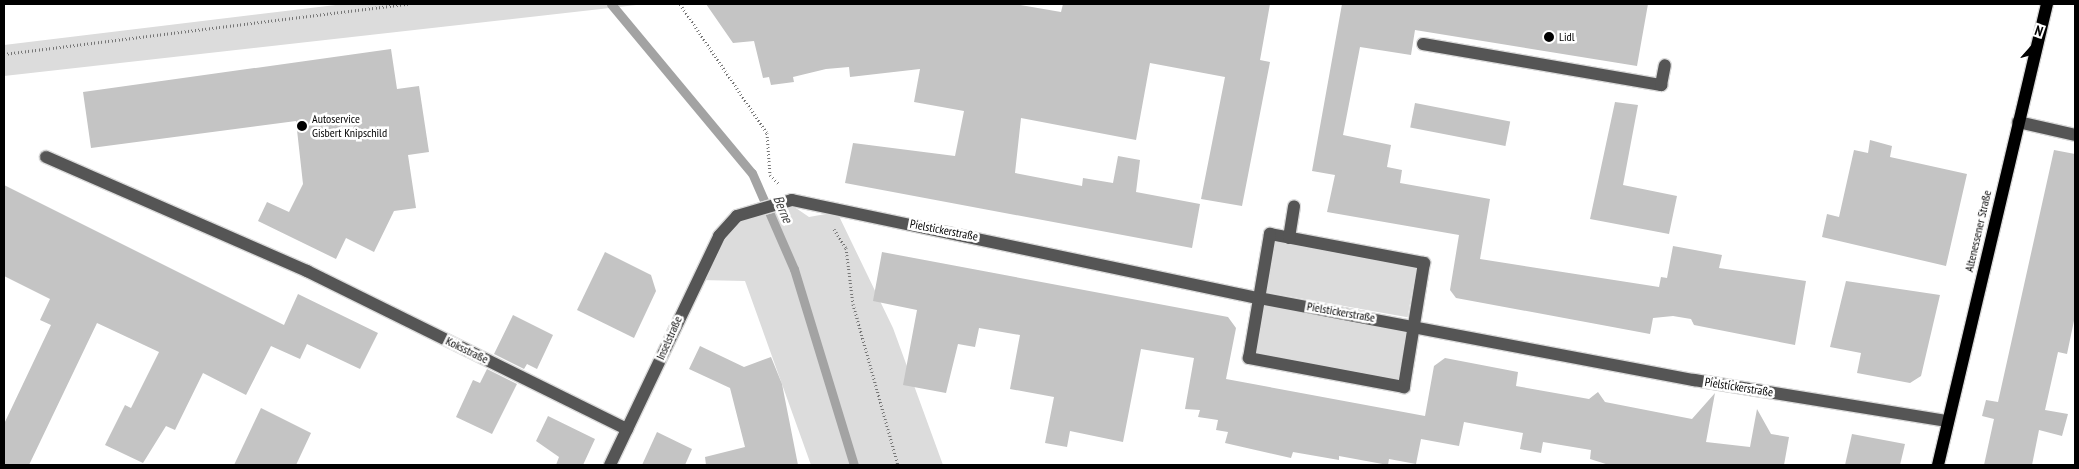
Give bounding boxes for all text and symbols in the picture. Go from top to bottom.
north arrow [2009,20,2059,70]
text: N [2032,21,2045,41]
place label: Lidl [1559,30,1575,44]
marker: Lidl [1543,31,1555,43]
place label: Autoservice Gisbert Knipschild [312,112,387,140]
marker: Autoservice Gisbert Knipschild [296,120,308,132]
street label: Altenessener Straße [1962,189,1994,273]
water label: Berne [770,193,796,225]
street label: Pielstickerstraße [909,216,979,244]
street label: Pielstickerstraße [1306,299,1376,325]
street label: Inselstraße [653,314,685,362]
street label: Koksstraße [443,334,491,366]
street label: Pielstickerstraße [1704,374,1774,400]

